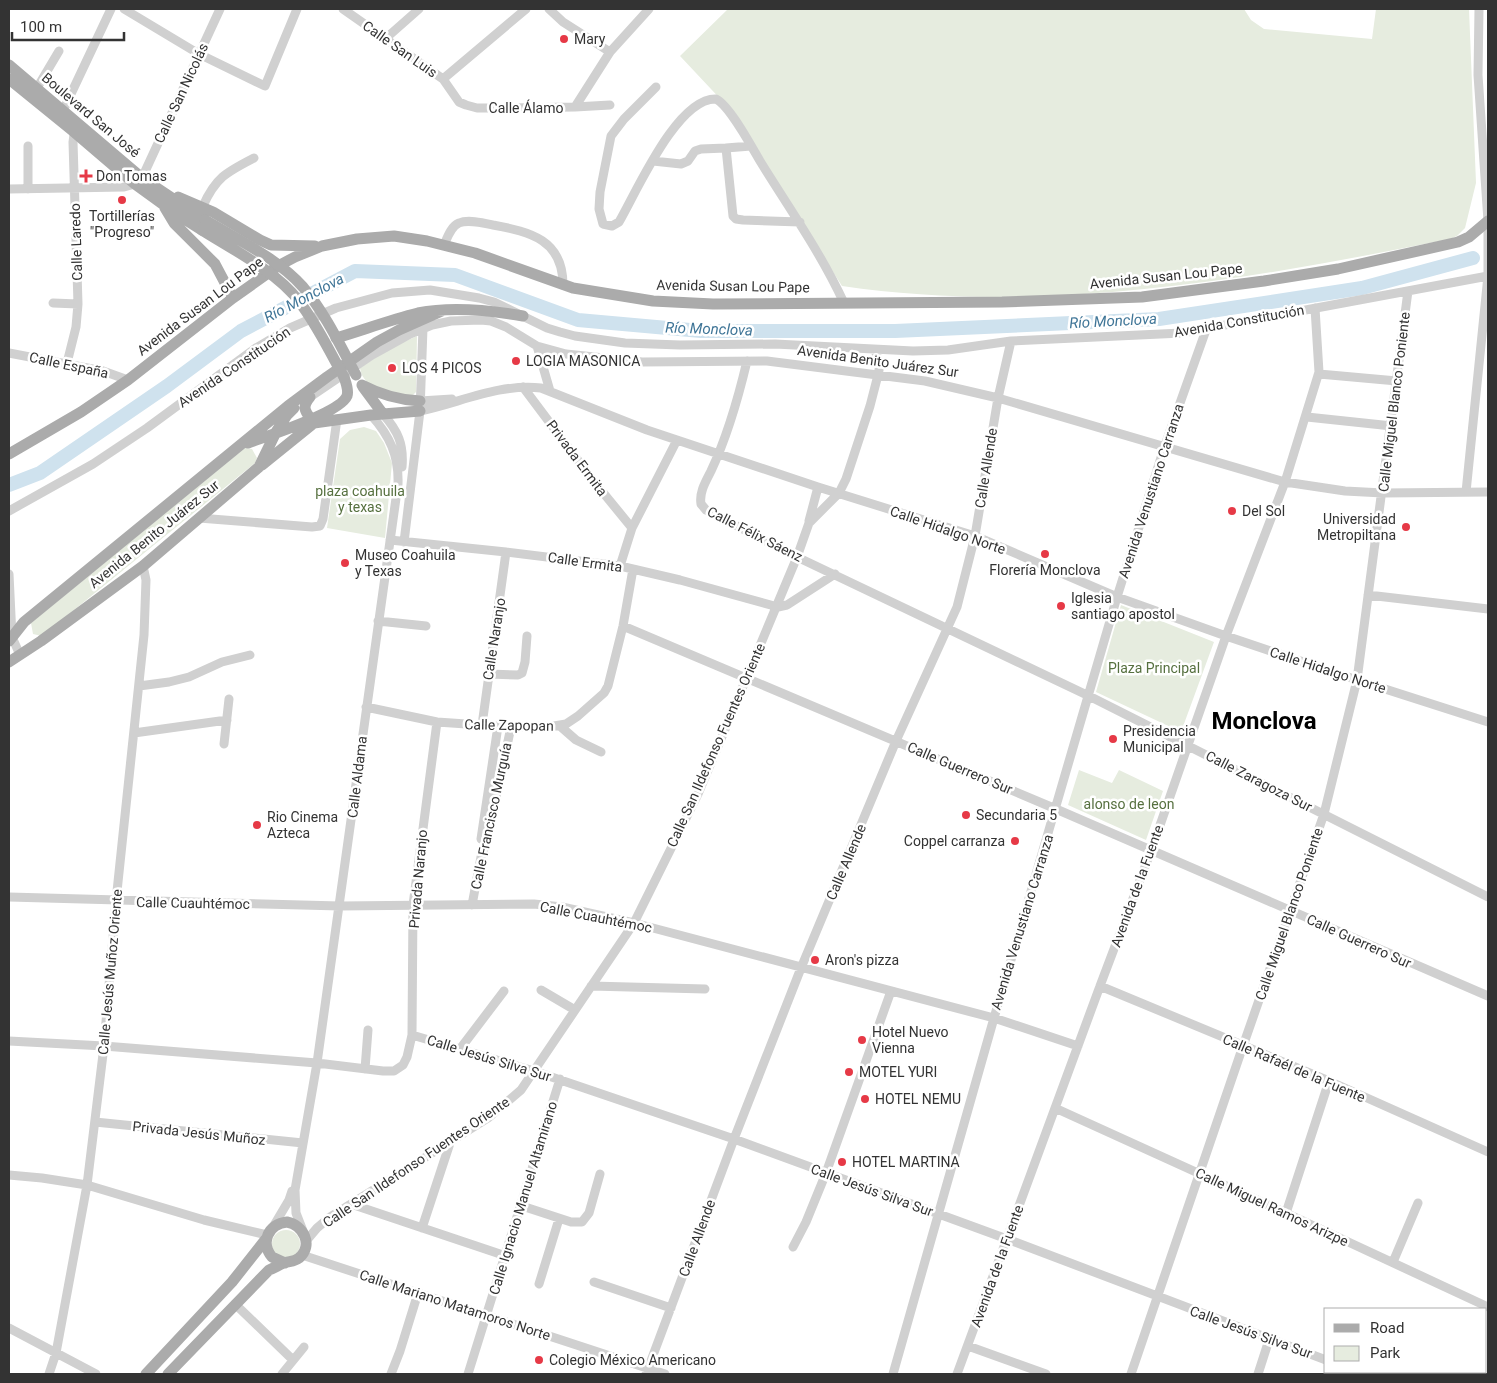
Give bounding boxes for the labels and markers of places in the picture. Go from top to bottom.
place label: Mary [574,31,606,47]
marker: Mary [558,33,570,45]
place label: Don Tomas [96,168,167,184]
marker: Don Tomas [80,170,92,182]
marker: Tortillerías "Progreso" [116,194,128,206]
place label: Tortillerías "Progreso" [89,208,155,240]
place label: LOGIA MASONICA [526,353,640,369]
marker: LOGIA MASONICA [510,355,522,367]
place label: LOS 4 PICOS [402,360,482,376]
marker: LOS 4 PICOS [386,362,398,374]
place label: Del Sol [1242,503,1285,519]
marker: Del Sol [1226,505,1238,517]
place label: Universidad Metropiltana [1317,511,1396,543]
marker: Universidad Metropiltana [1400,521,1412,533]
place label: Museo Coahuila y Texas [355,547,456,579]
marker: Florería Monclova [1039,548,1051,560]
marker: Museo Coahuila y Texas [339,557,351,569]
place label: Florería Monclova [989,562,1101,578]
place label: Iglesia santiago apostol [1071,590,1175,622]
marker: Iglesia santiago apostol [1055,600,1067,612]
place label: Presidencia Municipal [1123,723,1196,755]
marker: Presidencia Municipal [1107,733,1119,745]
place label: Secundaria 5 [976,807,1057,823]
place label: Rio Cinema Azteca [267,809,338,841]
marker: Secundaria 5 [960,809,972,821]
marker: Rio Cinema Azteca [251,819,263,831]
place label: Coppel carranza [904,833,1005,849]
marker: Coppel carranza [1009,835,1021,847]
place label: Aron's pizza [825,952,899,968]
marker: Aron's pizza [809,954,821,966]
place label: Hotel Nuevo Vienna [872,1024,949,1056]
marker: Hotel Nuevo Vienna [856,1034,868,1046]
place label: MOTEL YURI [859,1064,937,1080]
marker: MOTEL YURI [843,1066,855,1078]
place label: HOTEL NEMU [875,1091,961,1107]
marker: HOTEL NEMU [859,1093,871,1105]
place label: HOTEL MARTINA [852,1154,960,1170]
marker: HOTEL MARTINA [836,1156,848,1168]
place label: Colegio México Americano [549,1352,716,1368]
marker: Colegio México Americano [533,1354,545,1366]

